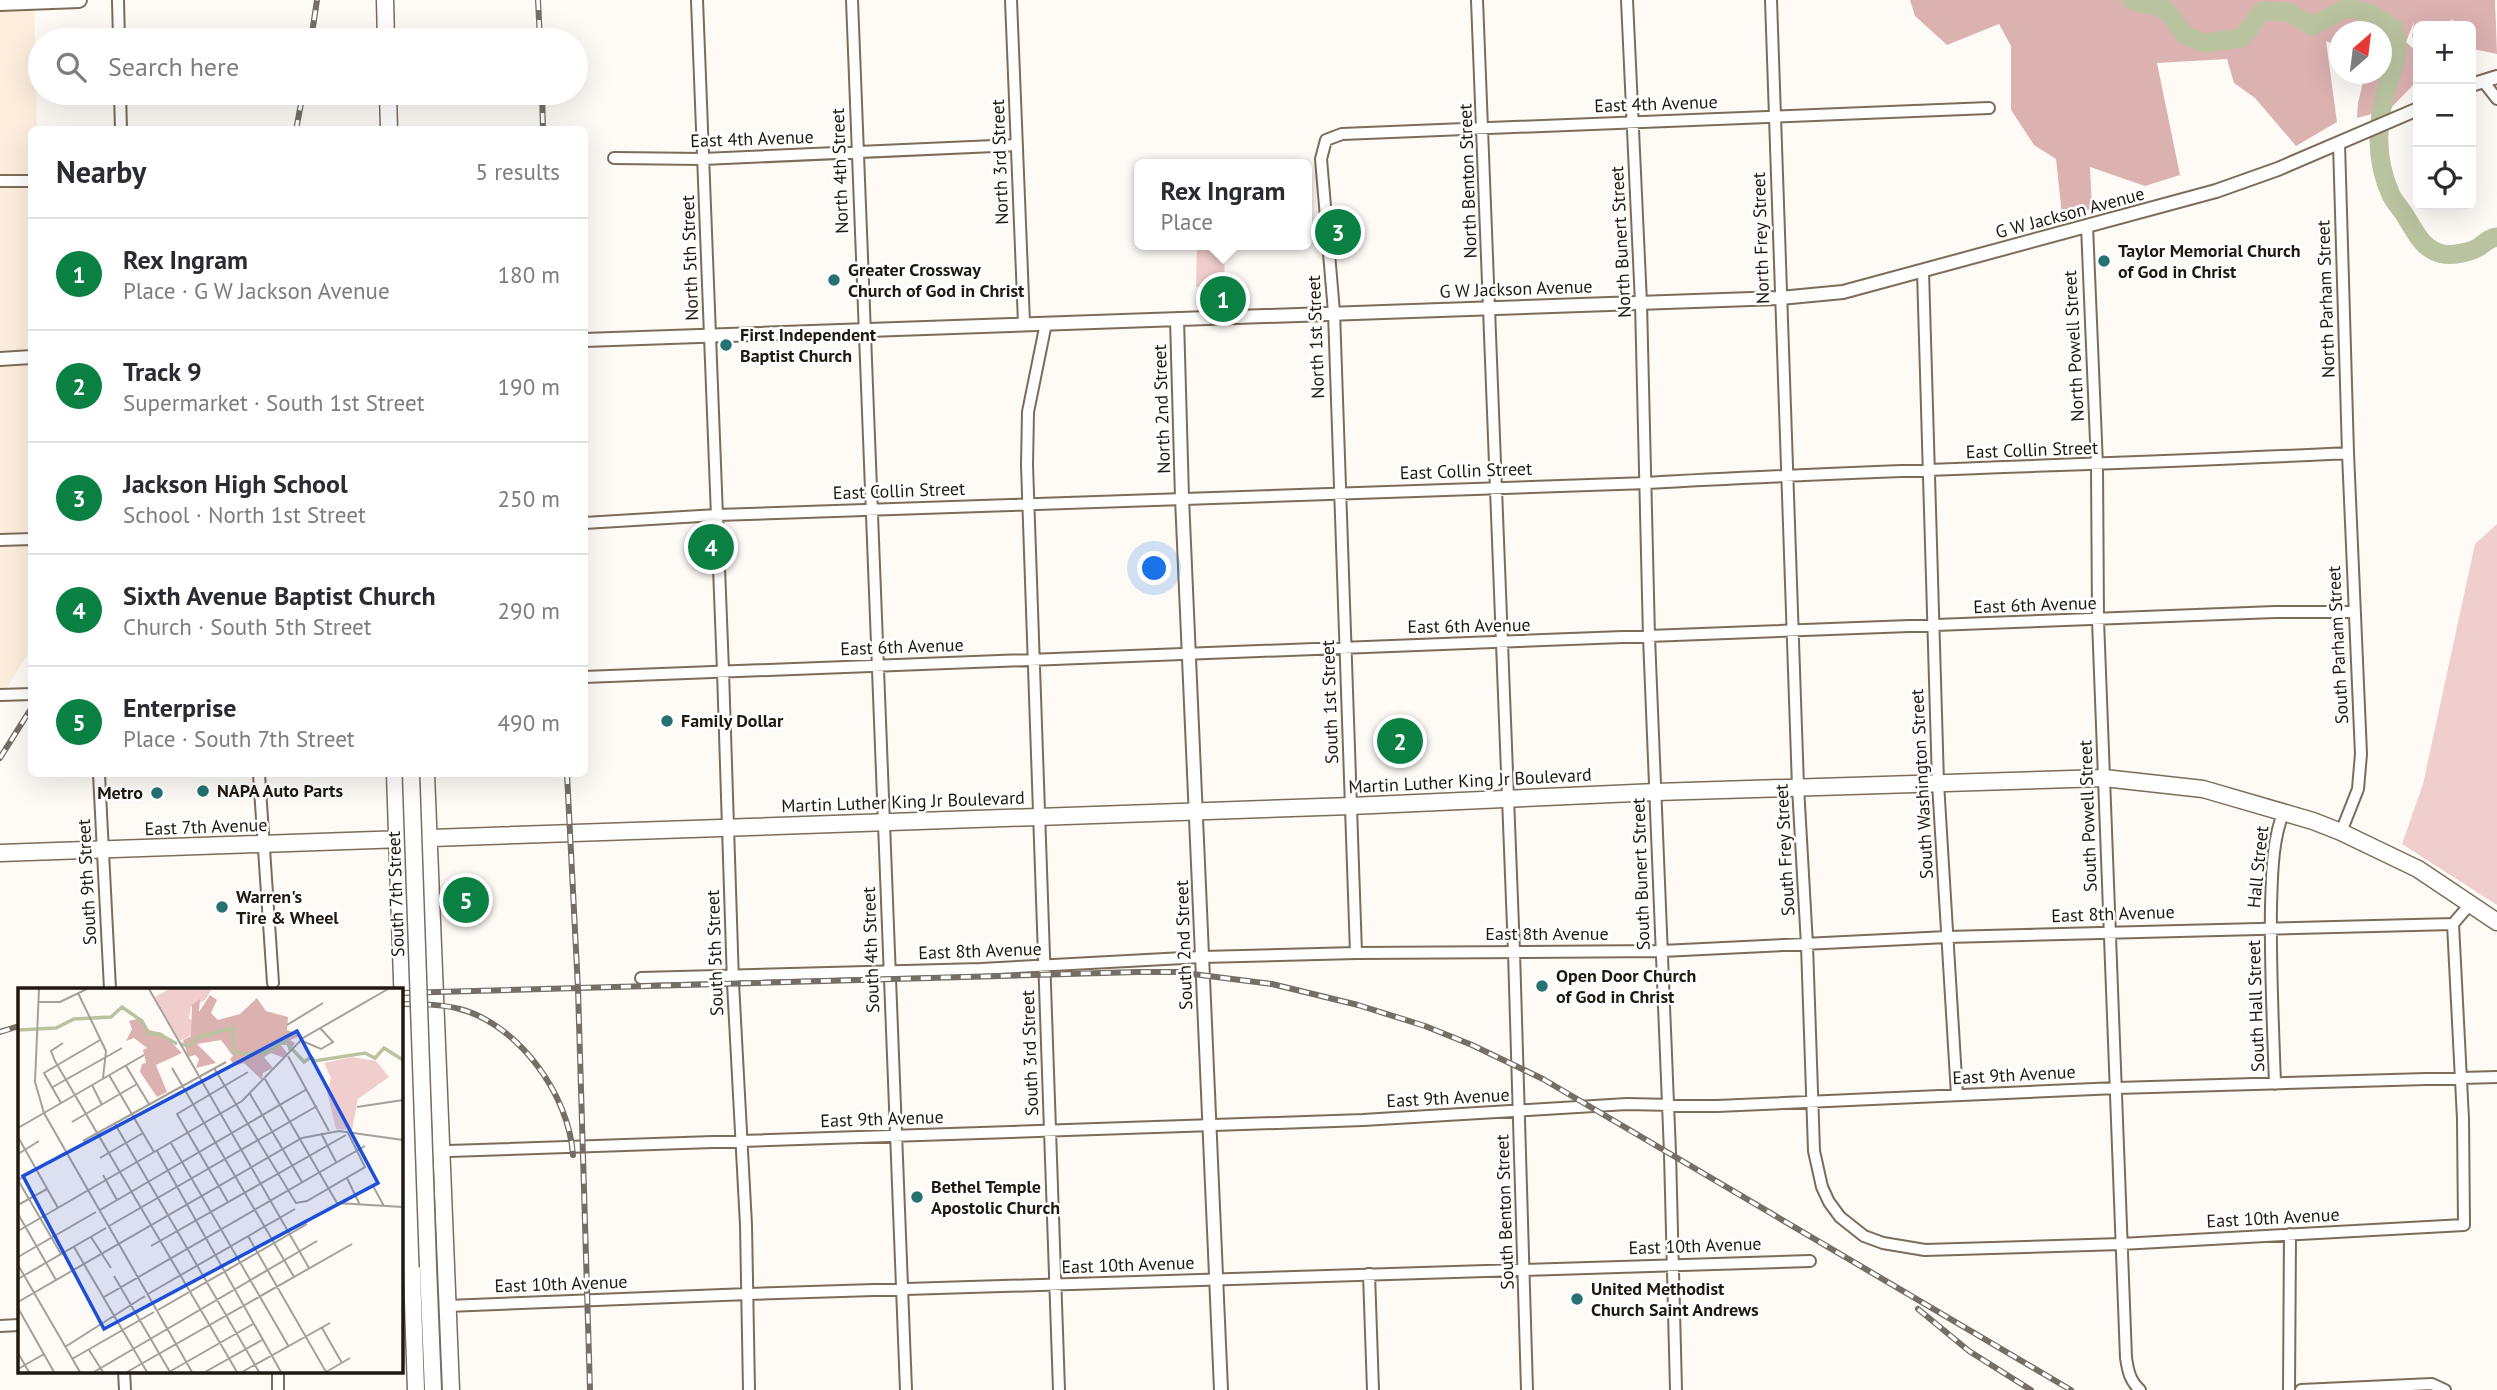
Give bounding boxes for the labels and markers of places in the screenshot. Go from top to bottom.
pin: 3 [1315,206,1361,258]
place label: Taylor Memorial Church of God in Christ [2118,239,2301,283]
marker: Taylor Memorial Church of God in Christ [2096,253,2112,269]
place label: Greater Crossway Church of God in Christ [848,258,1025,302]
marker: Greater Crossway Church of God in Christ [826,272,842,288]
pin: 1 [1200,273,1246,325]
place label: First Independent Baptist Church [740,323,877,367]
marker: First Independent Baptist Church [718,337,734,353]
pin: 4 [688,521,734,573]
place label: Family Dollar [681,709,784,732]
marker: Family Dollar [659,713,675,729]
pin: 2 [1377,715,1423,767]
place label: NAPA Auto Parts [217,779,343,802]
place label: Metro [97,781,143,804]
marker: NAPA Auto Parts [195,783,211,799]
marker: Metro [149,785,165,801]
pin: 5 [443,874,489,926]
place label: Warren's Tire & Wheel [236,885,339,929]
marker: Warren's Tire & Wheel [214,899,230,915]
place label: Open Door Church of God in Christ [1556,964,1696,1008]
marker: Open Door Church of God in Christ [1534,978,1550,994]
place label: Bethel Temple Apostolic Church [931,1175,1060,1219]
marker: Bethel Temple Apostolic Church [909,1189,925,1205]
place label: United Methodist Church Saint Andrews [1591,1277,1759,1321]
marker: United Methodist Church Saint Andrews [1569,1291,1585,1307]

